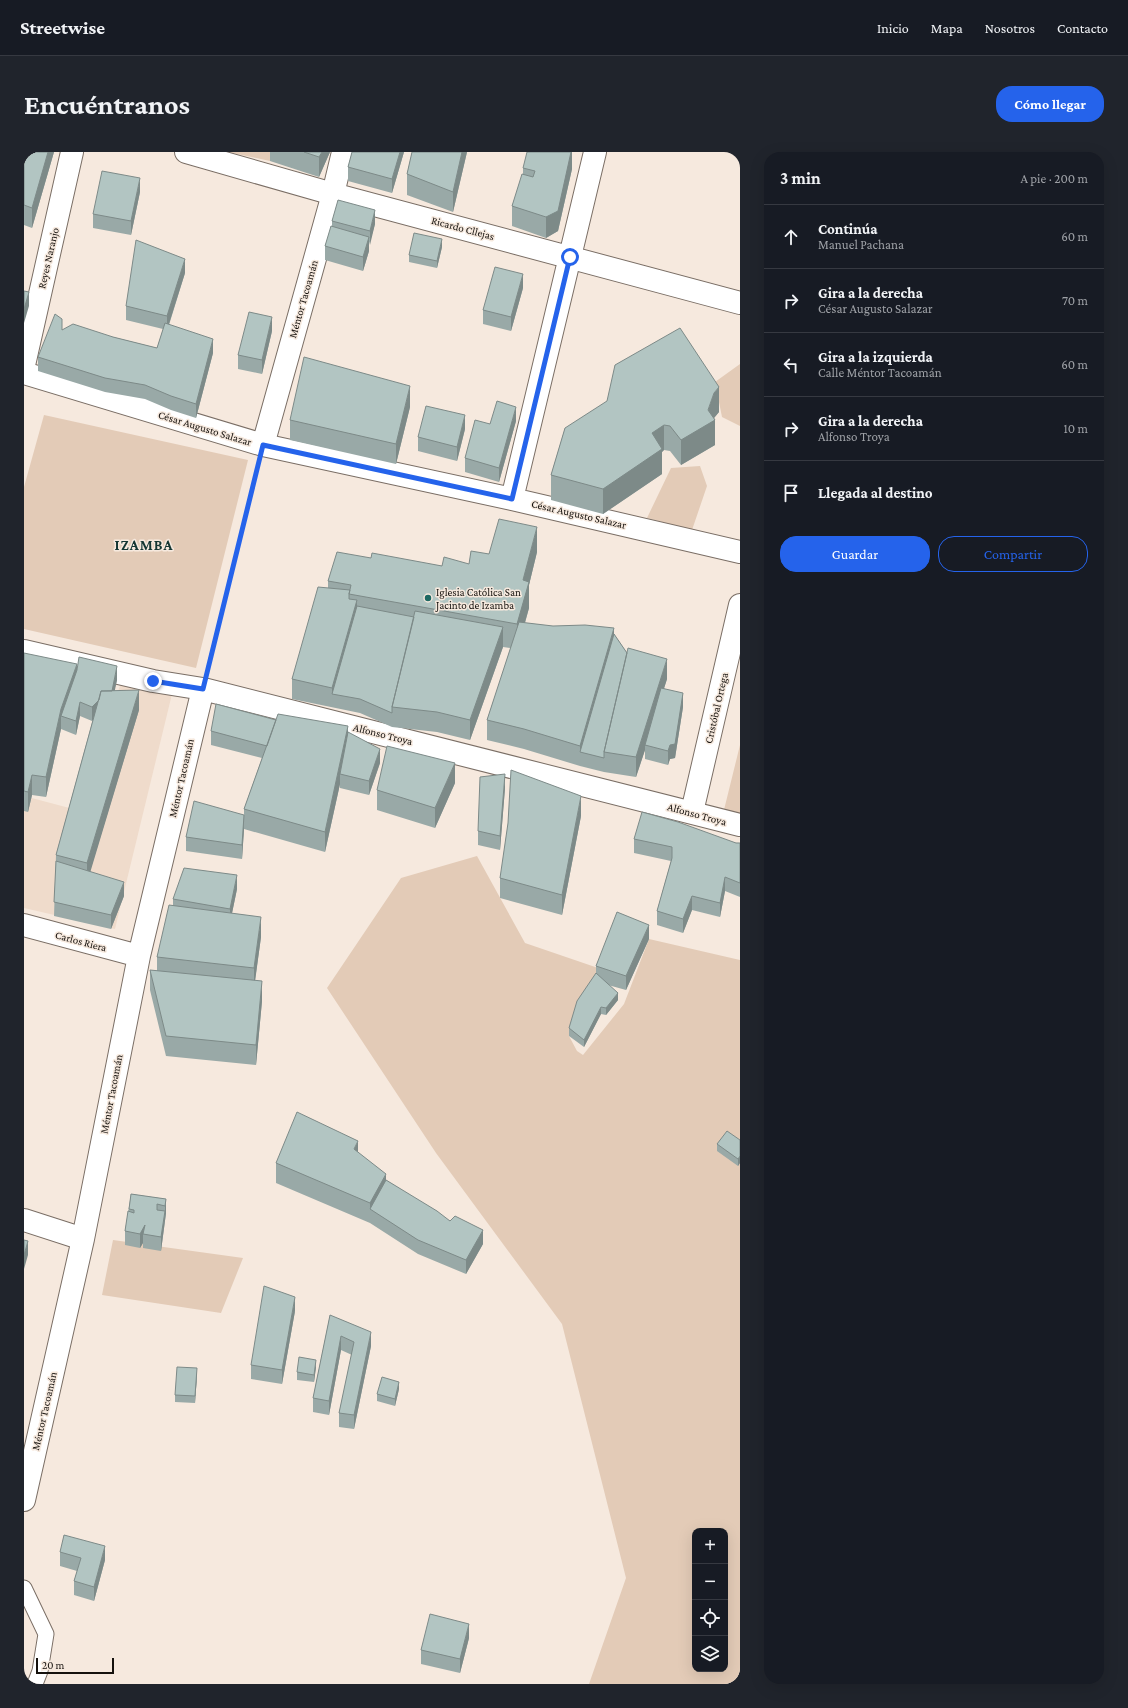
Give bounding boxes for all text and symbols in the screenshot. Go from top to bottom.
text: Streetwise [20,17,105,38]
text: Inicio [877,20,909,36]
text: Mapa [931,20,963,36]
text: Nosotros [985,20,1035,36]
text: Contacto [1057,20,1108,36]
button: Cómo llegar [996,86,1104,122]
text: Encuéntranos [24,89,190,120]
text: 3 min [780,169,821,188]
text: A pie · 200 m [1020,171,1088,186]
street label: Ricardo Cllejas [430,214,496,243]
text: Continúa [818,221,878,237]
street label: Reyes Naranjo [35,226,62,290]
icon: ahead [780,226,802,248]
text: 60 m [1061,229,1088,244]
text: Manuel Pachana [818,237,904,252]
route start [561,248,579,266]
street label: Méntor Tacoamán [286,259,320,339]
text: Gira a la derecha [818,285,923,301]
icon: right [780,290,802,312]
text: 70 m [1062,293,1088,308]
text: César Augusto Salazar [818,301,933,316]
text: Gira a la izquierda [818,349,933,365]
icon: left [780,354,802,376]
text: 60 m [1061,357,1088,372]
text: Calle Méntor Tacoamán [818,365,942,380]
street label: César Augusto Salazar [157,408,253,449]
text: Gira a la derecha [818,413,923,429]
icon: right [780,418,802,440]
text: 10 m [1063,421,1088,436]
text: Alfonso Troya [818,429,890,444]
icon: arrive [780,482,802,504]
text: Llegada al destino [818,485,933,501]
street label: César Augusto Salazar [530,497,628,532]
button: Guardar [780,536,930,572]
button: Compartir [938,536,1088,572]
district label: IZAMBA [115,537,173,553]
place label: Iglesia Católica San Jacinto de Izamba [435,586,521,612]
marker: Iglesia Católica San Jacinto de Izamba [423,593,433,603]
street label: Cristóbal Ortega [702,671,731,745]
route end [144,672,162,690]
street label: Alfonso Troya [352,721,414,748]
street label: Méntor Tacoamán [166,737,196,819]
street label: Alfonso Troya [666,800,728,829]
street label: Carlos Riera [54,928,108,954]
street label: Méntor Tacoamán [97,1053,125,1135]
street label: Méntor Tacoamán [29,1370,59,1452]
map controls [692,1528,728,1672]
button: + [692,1528,728,1564]
button: − [692,1564,728,1600]
button: locate [692,1600,728,1636]
button: layers [692,1636,728,1672]
scale bar [36,1656,114,1675]
text: 20 m [42,1659,64,1671]

